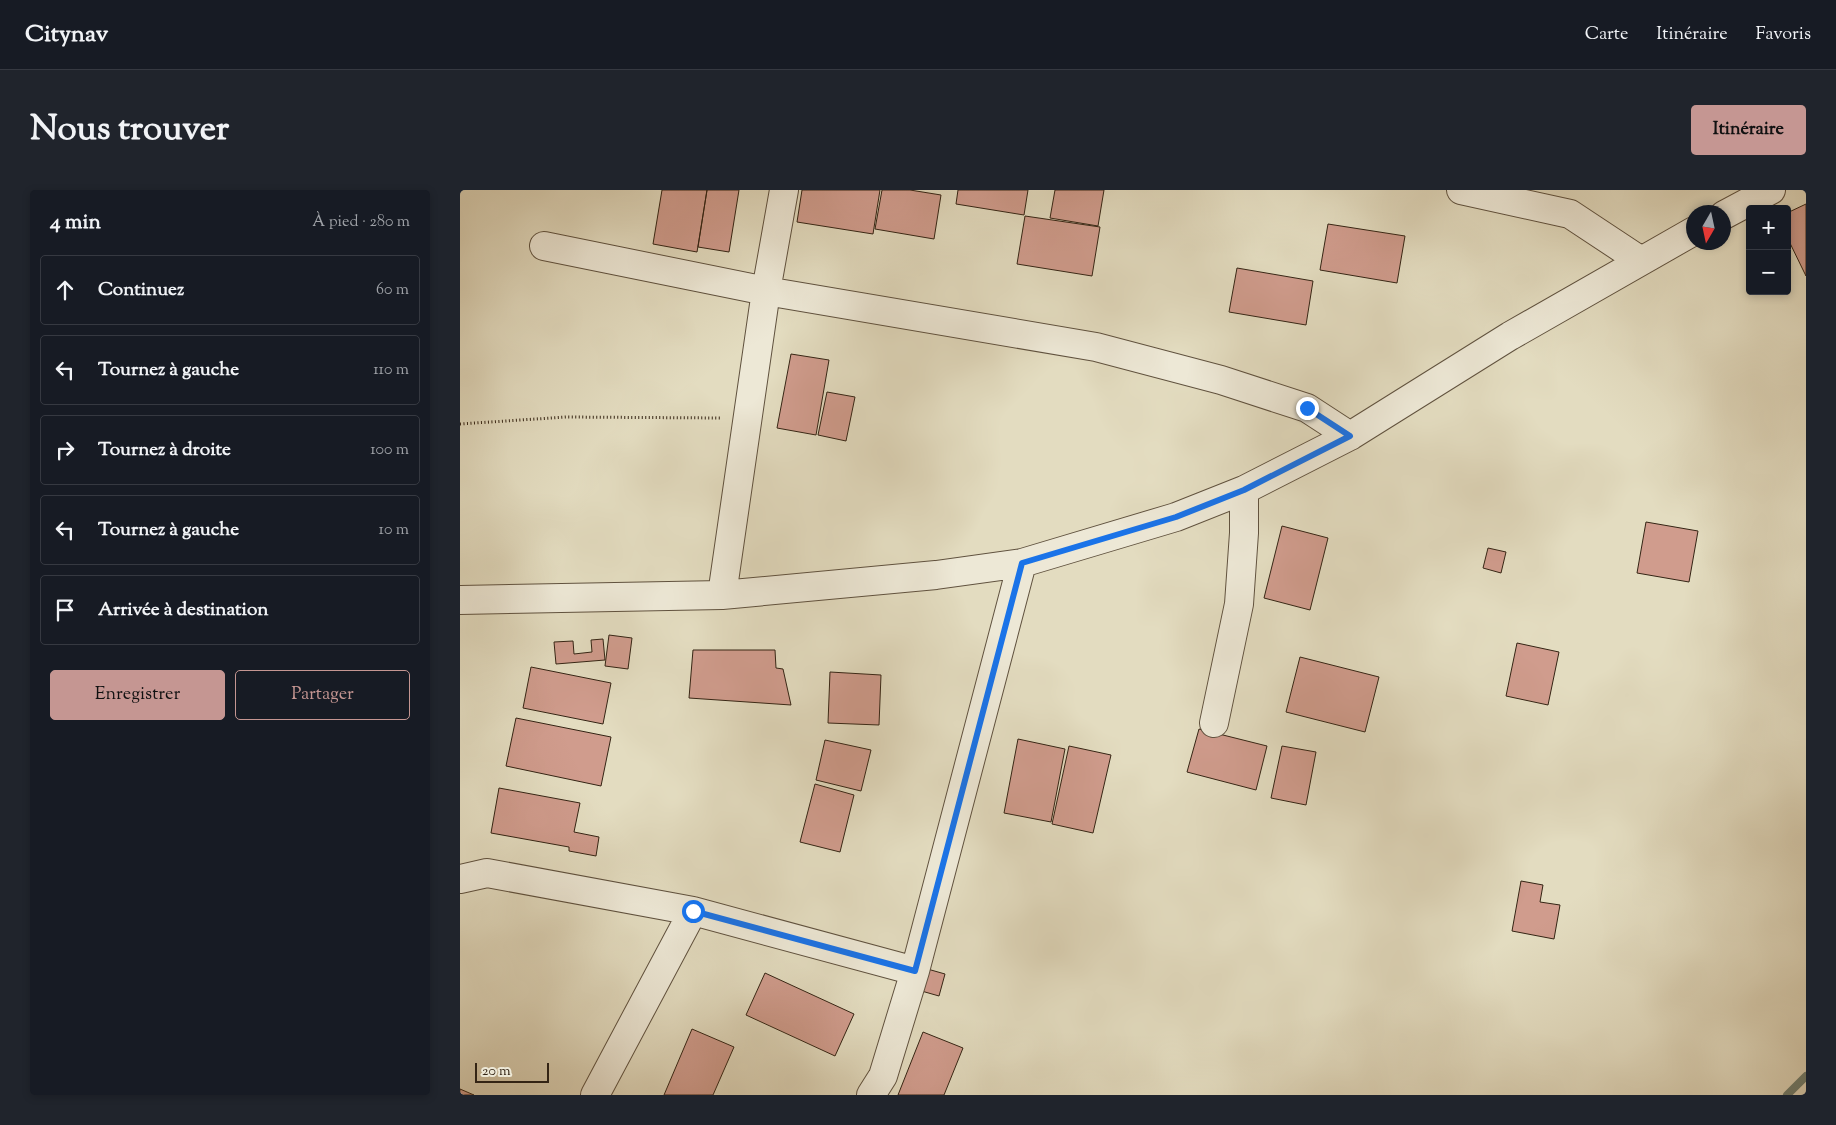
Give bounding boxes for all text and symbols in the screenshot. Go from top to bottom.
text: Citynav [25,18,108,52]
text: Carte [1585,22,1628,48]
text: Itinéraire [1656,22,1728,48]
text: Favoris [1756,22,1811,48]
text: Nous trouver [30,105,229,156]
button: Itinéraire [1691,105,1806,155]
north arrow [1686,205,1731,250]
map controls [1746,205,1791,295]
button: + [1746,205,1791,250]
text: 4 min [50,208,101,238]
text: À pied · 280 m [312,211,410,234]
button: − [1746,250,1791,295]
icon: ahead [51,276,79,304]
text: Continuez [98,277,184,304]
text: 60 m [376,279,409,302]
icon: left [51,356,79,384]
text: Tournez à gauche [98,357,239,384]
text: 110 m [373,359,409,382]
route end [1296,397,1319,420]
icon: right [51,436,79,464]
text: Tournez à droite [98,437,231,464]
text: 100 m [370,439,409,462]
icon: left [51,516,79,544]
text: Tournez à gauche [98,517,239,544]
text: 10 m [379,519,409,542]
icon: arrive [51,596,79,624]
text: Arrivée à destination [98,597,269,624]
button: Enregistrer [50,670,225,720]
button: Partager [235,670,410,720]
route start [682,900,705,923]
scale bar [475,1060,549,1083]
text: 20 m [482,1062,511,1082]

